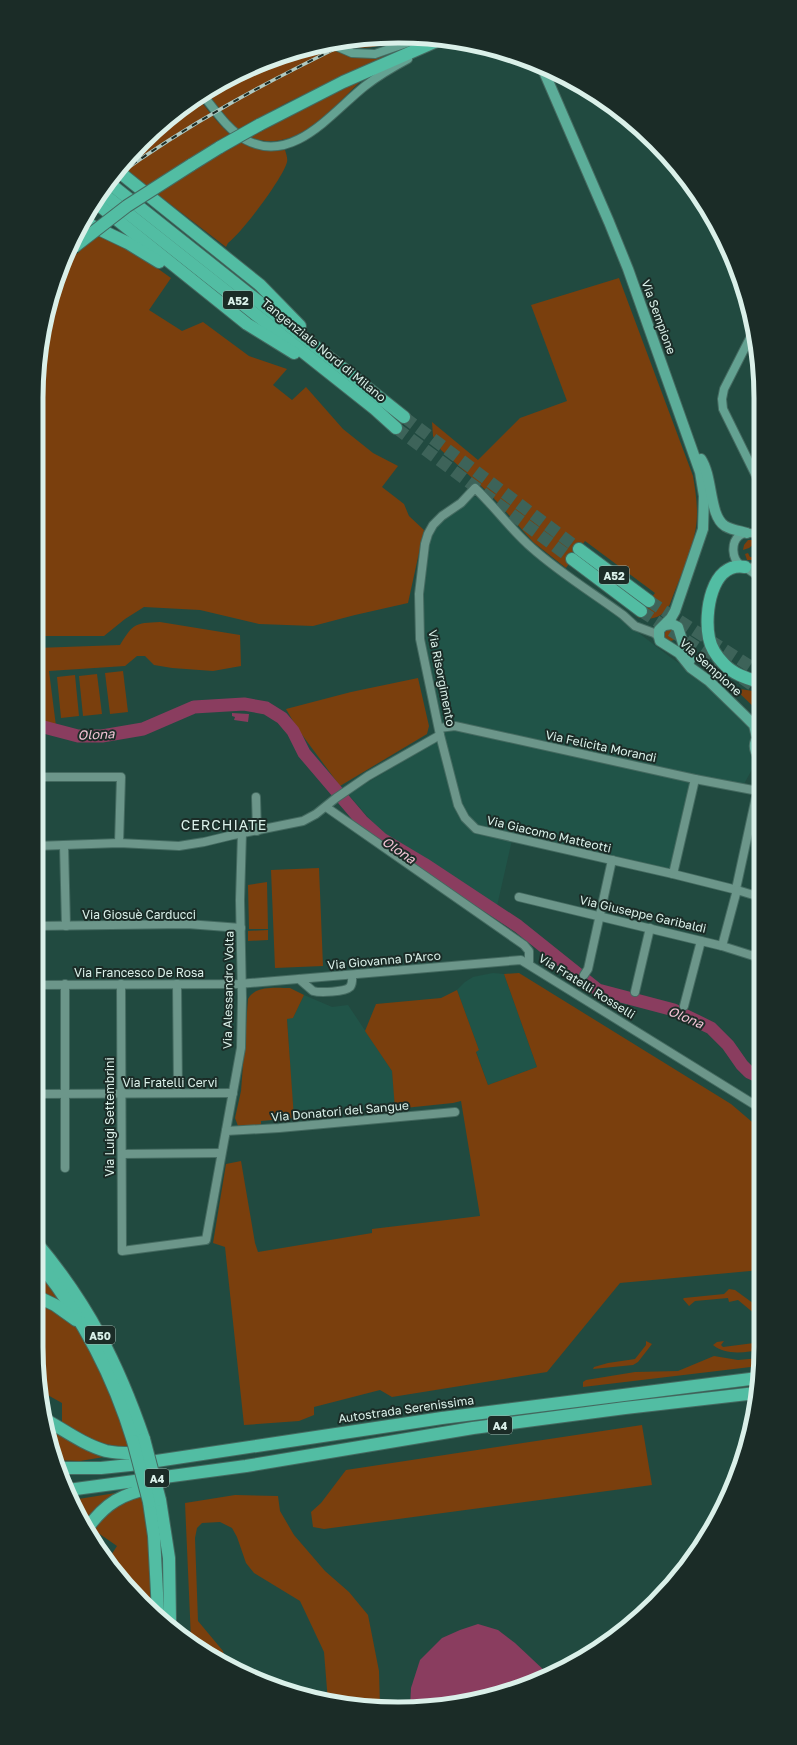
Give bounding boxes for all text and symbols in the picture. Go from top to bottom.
street label: Via Sempione [639,278,679,356]
road number: A52 [223,291,253,309]
street label: Tangenziale Nord di Milano [259,295,389,405]
road number: A52 [599,566,629,584]
street label: Via Risorgimento [425,628,459,728]
street label: Via Sempione [677,635,745,699]
water label: Olona [77,725,115,743]
street label: Via Felicita Morandi [544,727,658,765]
street label: Via Giacomo Matteotti [485,812,613,856]
district label: CERCHIATE [181,816,267,833]
water label: Olona [379,833,419,867]
street label: Via Giuseppe Garibaldi [578,892,708,936]
street label: Via Giosuè Carducci [82,907,196,922]
street label: Via Alessandro Volta [219,931,237,1049]
street label: Via Giovanna D'Arco [327,948,441,972]
street label: Via Fratelli Rosselli [536,950,638,1022]
street label: Via Francesco De Rosa [74,965,204,980]
water label: Olona [666,1002,707,1032]
street label: Via Luigi Settembrini [102,1057,117,1177]
street label: Via Fratelli Cervi [122,1075,218,1090]
street label: Via Donatori del Sangue [271,1098,410,1124]
road number: A50 [85,1326,115,1344]
street label: Autostrada Serenissima [337,1392,475,1426]
road number: A4 [488,1416,512,1434]
road number: A4 [145,1469,169,1487]

